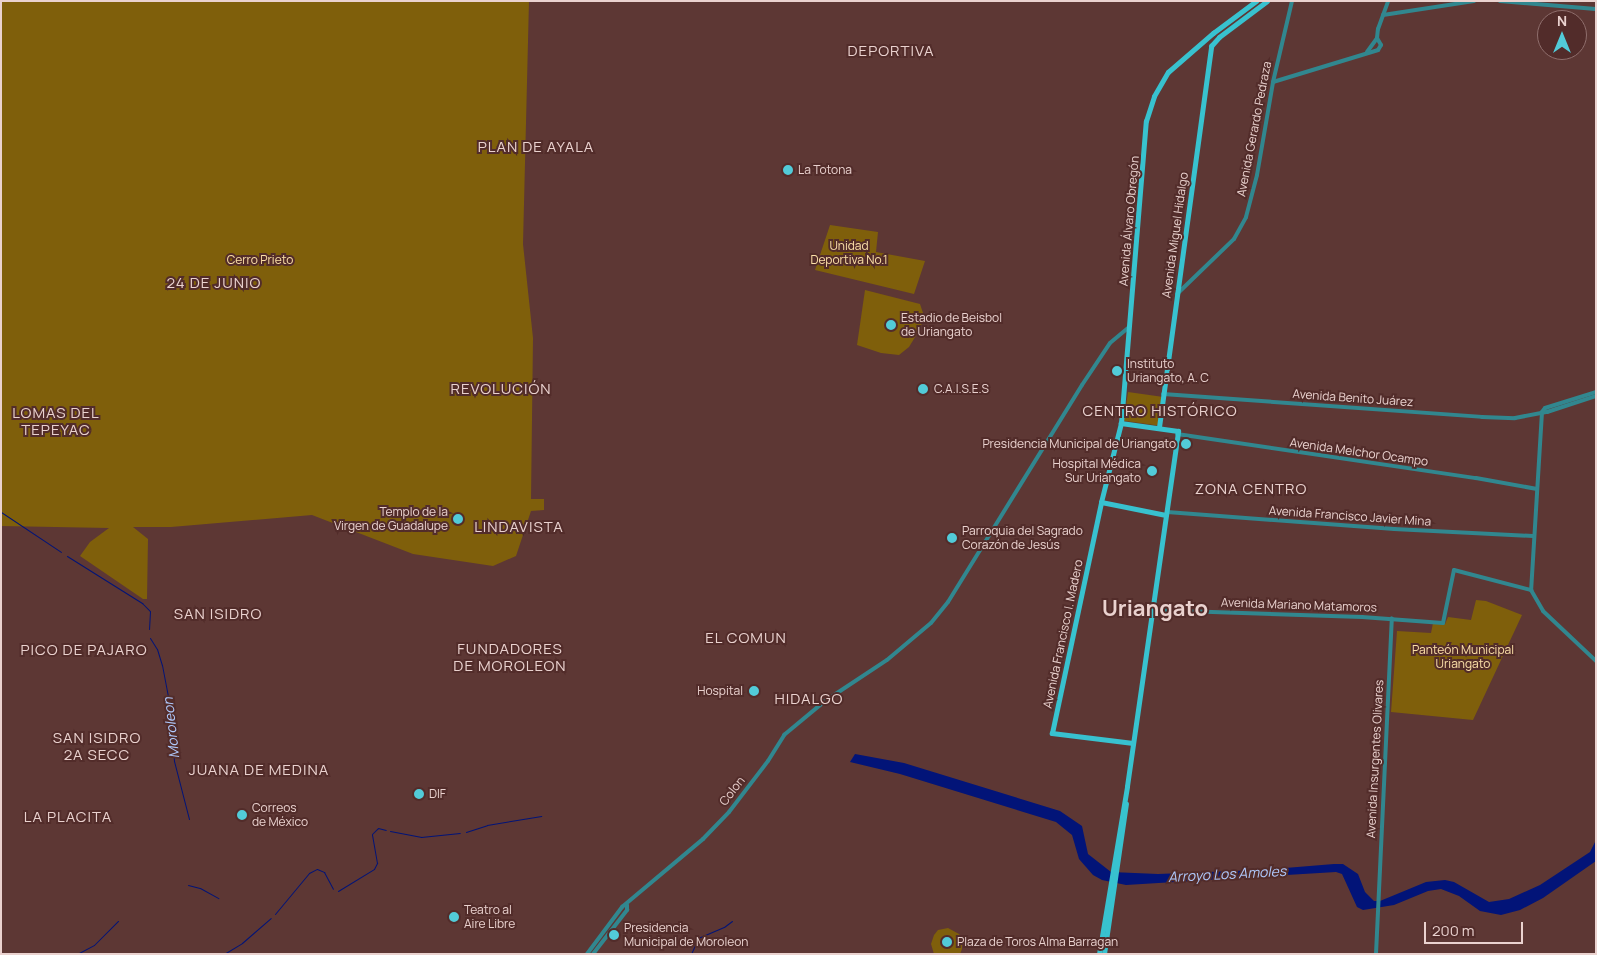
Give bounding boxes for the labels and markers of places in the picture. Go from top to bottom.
place label: La Totona [798,163,852,177]
marker: La Totona [782,164,794,176]
place label: Estadio de Beisbol de Uriangato [901,311,1002,339]
marker: Estadio de Beisbol de Uriangato [885,319,897,331]
place label: Instituto Uriangato, A. C [1127,357,1209,385]
marker: Instituto Uriangato, A. C [1111,365,1123,377]
marker: C.A.I.S.E.S [916,382,930,396]
place label: C.A.I.S.E.S [934,382,989,396]
place label: Presidencia Municipal de Uriangato [982,437,1176,451]
marker: Presidencia Municipal de Uriangato [1180,438,1192,450]
place label: Hospital Médica Sur Uriangato [1053,457,1141,485]
marker: Hospital Médica Sur Uriangato [1145,464,1159,478]
place label: Templo de la Virgen de Guadalupe [334,505,448,533]
marker: Templo de la Virgen de Guadalupe [452,513,464,525]
place label: Parroquia del Sagrado Corazón de Jesús [962,524,1083,552]
marker: Parroquia del Sagrado Corazón de Jesús [946,532,958,544]
place label: Hospital [697,684,743,698]
marker: Hospital [747,684,761,698]
place label: DIF [429,787,446,801]
marker: DIF [413,788,425,800]
place label: Correos de México [252,801,308,829]
marker: Correos de México [236,809,248,821]
place label: Teatro al Aire Libre [464,903,515,931]
marker: Teatro al Aire Libre [448,911,460,923]
place label: Presidencia Municipal de Moroleon [624,921,748,949]
marker: Presidencia Municipal de Moroleon [608,929,620,941]
place label: Plaza de Toros Alma Barragan [957,935,1118,949]
marker: Plaza de Toros Alma Barragan [941,936,953,948]

